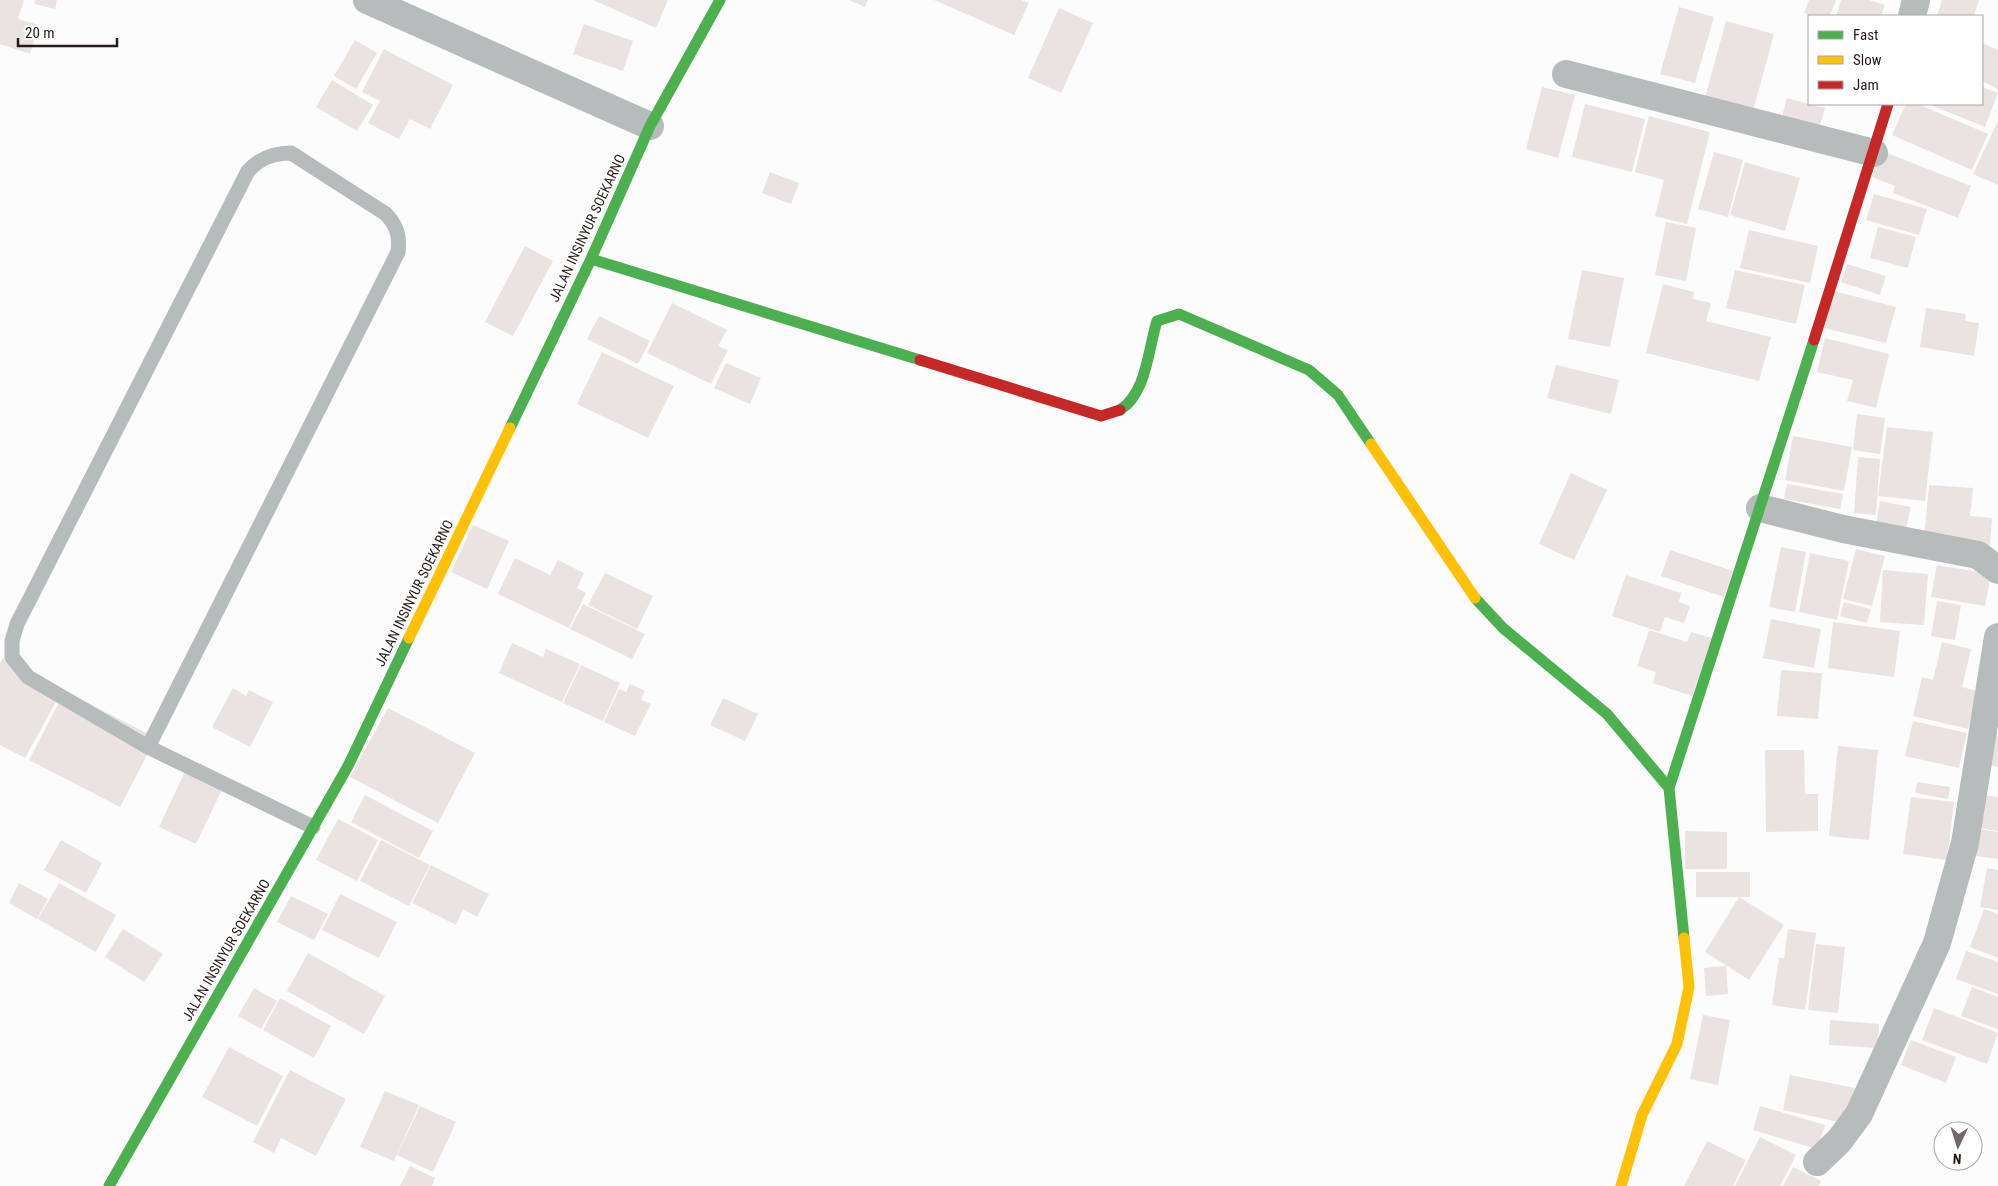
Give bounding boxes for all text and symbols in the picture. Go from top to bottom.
scale bar [18,15,116,47]
legend [1808,15,1983,105]
text: 20 m [25,24,55,42]
text: Fast [1853,26,1878,44]
text: Slow [1853,51,1882,69]
text: Jam [1853,76,1879,94]
street label: JALAN INSINYUR SOEKARNO [546,152,628,304]
street label: JALAN INSINYUR SOEKARNO [372,517,456,669]
street label: JALAN INSINYUR SOEKARNO [179,876,273,1024]
north arrow [1933,1121,1983,1171]
text: N [1952,1151,1962,1167]

